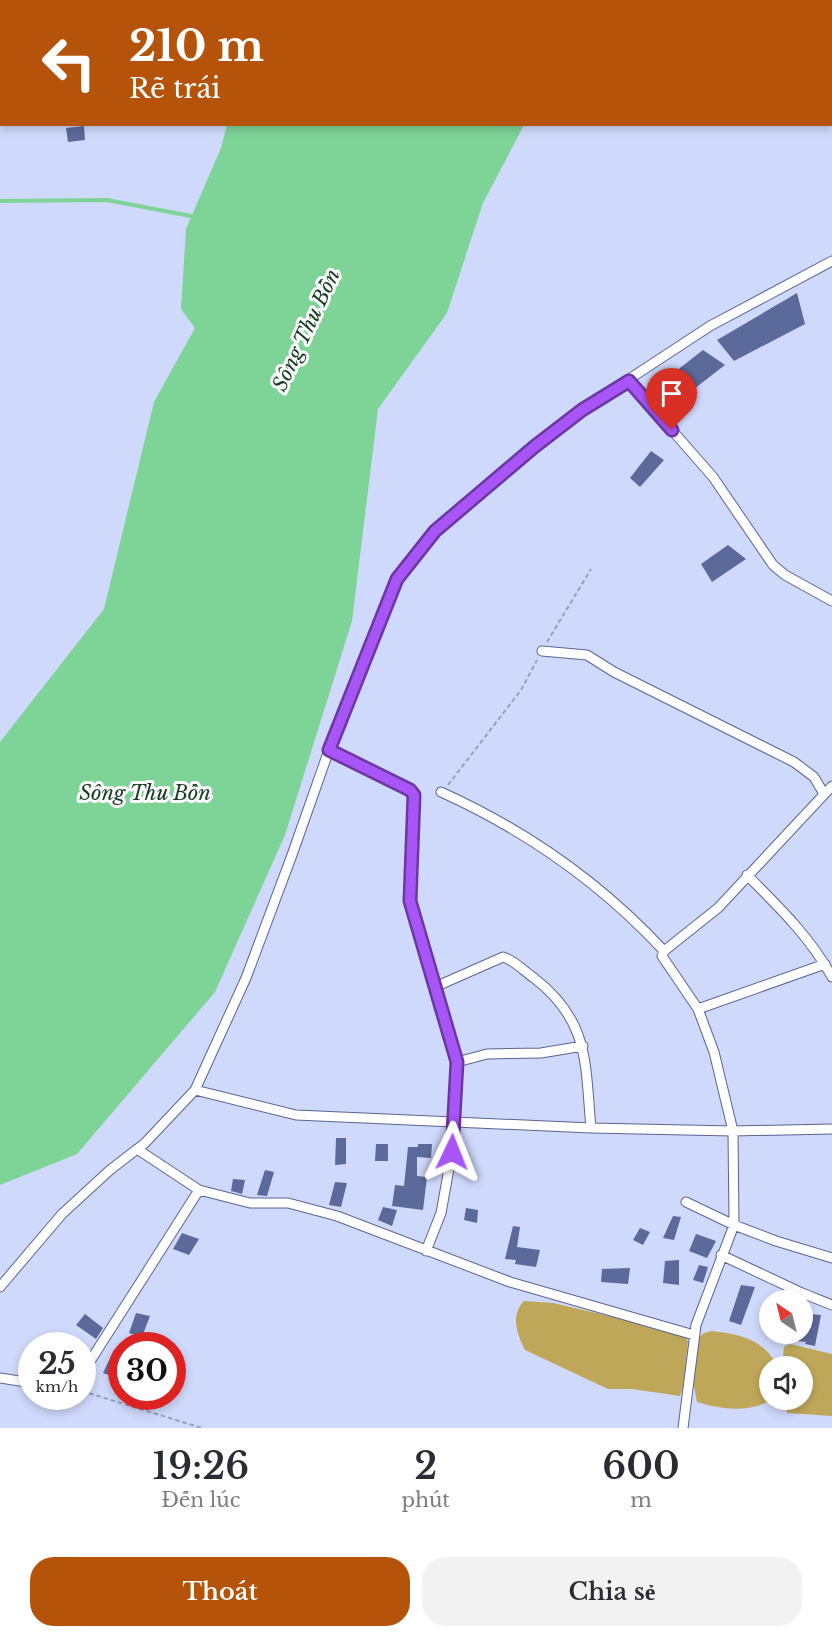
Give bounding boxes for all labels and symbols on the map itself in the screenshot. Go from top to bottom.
water label: Sông Thu Bồn [267,265,345,395]
pin [646,368,697,430]
water label: Sông Thu Bồn [79,781,211,805]
position arrow [420,1120,484,1184]
north arrow [759,1290,813,1344]
speed limit sign: 30 [108,1332,186,1410]

